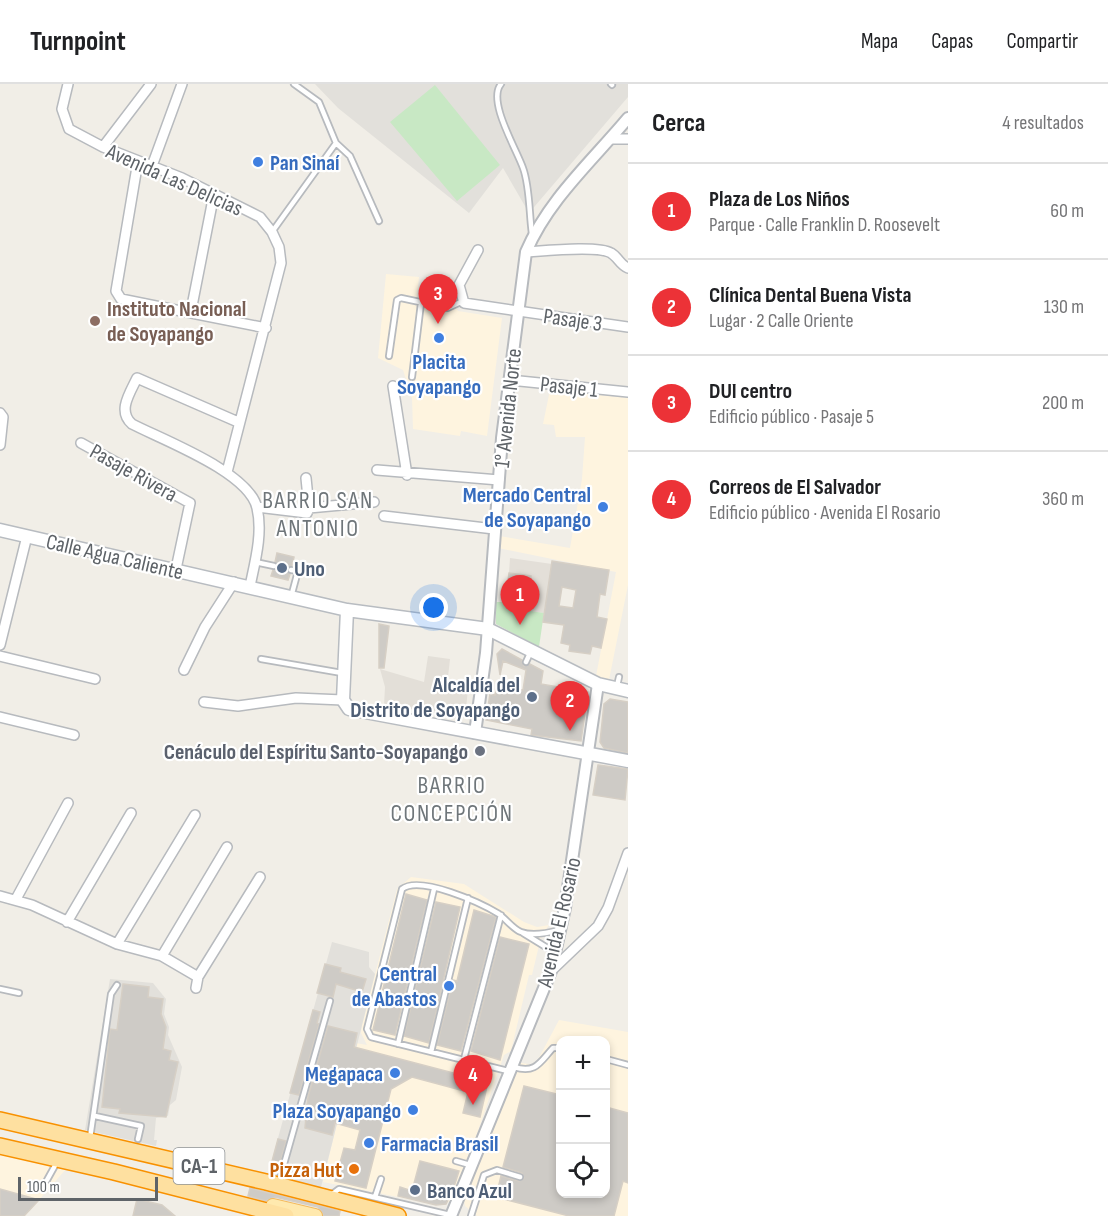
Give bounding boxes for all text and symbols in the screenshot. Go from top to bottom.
text: Turnpoint [30,25,126,58]
text: Mapa [861,29,898,54]
text: Capas [931,29,973,54]
text: Compartir [1006,29,1078,54]
text: Cerca [652,108,705,139]
text: 4 resultados [1002,111,1084,135]
street label: Avenida Las Delicias [101,138,247,223]
place label: Pan Sinaí [270,150,340,177]
marker: Pan Sinaí [251,155,265,169]
text: Plaza de Los Niños [709,186,850,213]
text: 1 [668,199,675,223]
text: 60 m [1050,199,1084,223]
text: Parque · Calle Franklin D. Roosevelt [709,213,940,237]
pin: 3 [418,274,458,324]
text: Clínica Dental Buena Vista [709,282,911,309]
text: 2 [667,295,676,319]
text: 130 m [1044,295,1084,319]
place label: Instituto Nacional de Soyapango [107,296,246,348]
street label: Pasaje 3 [542,303,604,338]
text: Lugar · 2 Calle Oriente [709,309,853,333]
marker: Instituto Nacional de Soyapango [88,314,102,328]
marker: Placita Soyapango [432,331,446,345]
street label: 1° Avenida Norte [489,347,528,469]
place label: Placita Soyapango [397,349,481,401]
street label: Pasaje 1 [539,371,599,404]
text: DUI centro [709,378,792,405]
text: 3 [667,391,676,415]
text: 200 m [1042,391,1084,415]
text: Edificio público · Pasaje 5 [709,405,874,429]
street label: Pasaje Rivera [85,438,182,508]
text: Correos de El Salvador [709,474,881,501]
place label: Mercado Central de Soyapango [463,482,591,534]
district label: BARRIO SAN ANTONIO [262,486,374,543]
text: 4 [667,487,676,511]
text: 360 m [1042,487,1084,511]
marker: Mercado Central de Soyapango [596,500,610,514]
text: Edificio público · Avenida El Rosario [709,501,941,525]
street label: Calle Agua Caliente [43,529,186,586]
place label: Uno [294,556,325,583]
marker: Uno [275,561,289,575]
pin: 1 [500,576,540,625]
your location [419,593,448,622]
place label: Alcaldía del Distrito de Soyapango [350,672,520,724]
pin: 2 [550,682,590,731]
marker: Alcaldía del Distrito de Soyapango [525,690,539,704]
place label: Cenáculo del Espíritu Santo-Soyapango [164,739,468,766]
marker: Cenáculo del Espíritu Santo-Soyapango [473,744,487,758]
district label: BARRIO CONCEPCIÓN [391,771,513,828]
street label: Avenida El Rosario [531,855,588,991]
place label: Central de Abastos [352,961,437,1013]
marker: Central de Abastos [442,979,456,993]
map controls [556,1036,610,1198]
button: + [556,1036,610,1090]
pin: 4 [454,1056,492,1105]
place label: Megapaca [305,1061,383,1088]
marker: Megapaca [388,1066,402,1080]
button: − [556,1090,610,1144]
place label: Plaza Soyapango [272,1098,401,1125]
marker: Plaza Soyapango [406,1103,420,1117]
place label: Farmacia Brasil [381,1131,498,1158]
marker: Farmacia Brasil [362,1136,376,1150]
button: locate [556,1144,610,1198]
road number: CA-1 [174,1148,224,1184]
place label: Pizza Hut [270,1157,342,1184]
marker: Pizza Hut [347,1162,361,1176]
scale bar [18,1174,158,1202]
text: 100 m [27,1178,60,1197]
place label: Banco Azul [427,1178,512,1205]
marker: Banco Azul [408,1183,422,1197]

